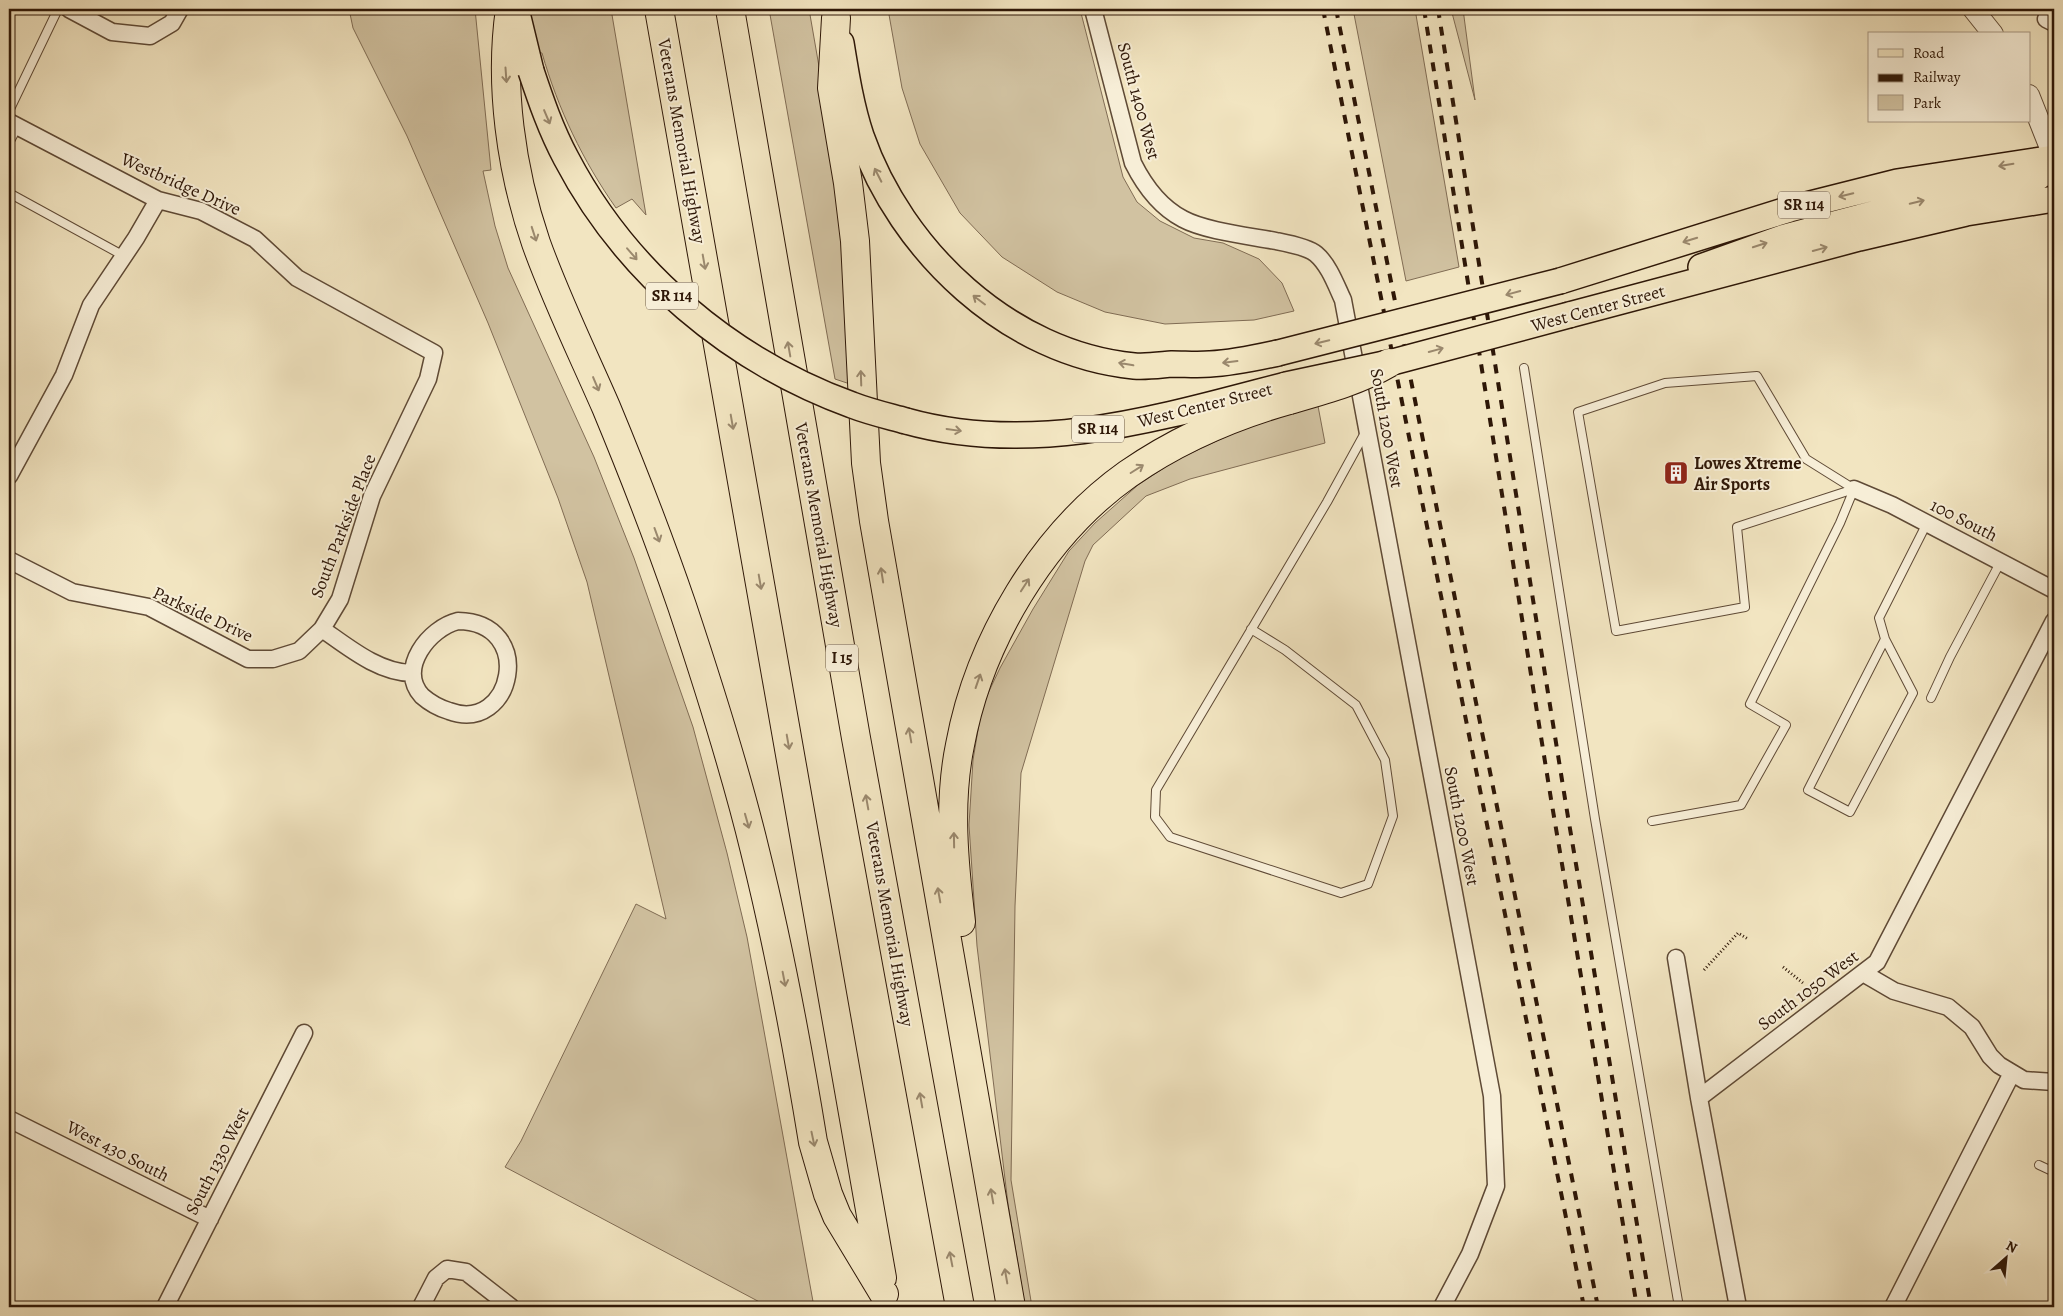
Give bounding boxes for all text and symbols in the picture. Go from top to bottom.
legend [1868,32,2030,122]
street label: Veterans Memorial Highway [652,36,712,246]
street label: South 1400 West [1112,40,1166,162]
text: Road [1913,43,1945,63]
one-way arrow [502,66,511,82]
text: Railway [1913,67,1961,87]
text: Park [1913,93,1942,113]
one-way arrow [543,109,553,124]
street label: Westbridge Drive [117,146,245,221]
one-way arrow [1998,160,2014,170]
one-way arrow [873,167,883,182]
one-way arrow [1839,190,1855,200]
road number: SR 114 [1778,192,1830,218]
one-way arrow [1908,197,1924,206]
one-way arrow [529,226,539,242]
one-way arrow [1682,235,1698,245]
one-way arrow [1752,240,1768,250]
one-way arrow [1811,244,1827,253]
one-way arrow [626,248,638,261]
one-way arrow [699,253,709,269]
street label: West Center Street [1527,279,1668,338]
road number: SR 114 [646,282,698,310]
one-way arrow [1506,289,1522,298]
one-way arrow [972,295,986,305]
one-way arrow [1314,338,1330,347]
one-way arrow [783,341,793,357]
one-way arrow [1428,345,1444,355]
one-way arrow [1222,357,1238,367]
one-way arrow [1119,359,1135,369]
street label: South 1200 West [1365,366,1409,490]
one-way arrow [856,371,866,387]
one-way arrow [591,376,601,391]
street label: West Center Street [1134,377,1275,434]
one-way arrow [727,414,737,430]
road number: SR 114 [1072,416,1124,442]
street label: Veterans Memorial Highway [789,420,849,630]
one-way arrow [946,426,962,436]
street label: South Parkside Place [304,451,382,601]
place label: Lowes Xtreme Air Sports [1693,451,1802,496]
building icon: Lowes Xtreme Air Sports [1663,460,1689,486]
one-way arrow [1129,463,1143,473]
street label: 100 South [1926,493,2002,547]
one-way arrow [653,527,662,542]
one-way arrow [877,567,887,583]
one-way arrow [755,574,765,590]
one-way arrow [1020,578,1030,592]
street label: Parkside Drive [149,580,257,648]
road number: I 15 [826,644,858,671]
one-way arrow [974,673,983,689]
one-way arrow [905,727,915,743]
one-way arrow [783,734,793,750]
street label: South 1200 West [1439,764,1485,888]
one-way arrow [862,794,872,810]
one-way arrow [743,813,752,829]
street label: Veterans Memorial Highway [860,819,920,1029]
one-way arrow [949,833,959,849]
one-way arrow [934,887,944,903]
street label: South 1050 West [1753,944,1863,1036]
one-way arrow [780,971,789,987]
one-way arrow [916,1092,926,1108]
street label: South 1330 West [180,1103,254,1219]
street label: West 430 South [62,1114,174,1187]
one-way arrow [809,1131,819,1147]
one-way arrow [987,1188,997,1204]
north arrow [1980,1234,2030,1284]
text: N [2003,1236,2021,1258]
one-way arrow [945,1252,955,1268]
one-way arrow [1000,1268,1010,1284]

